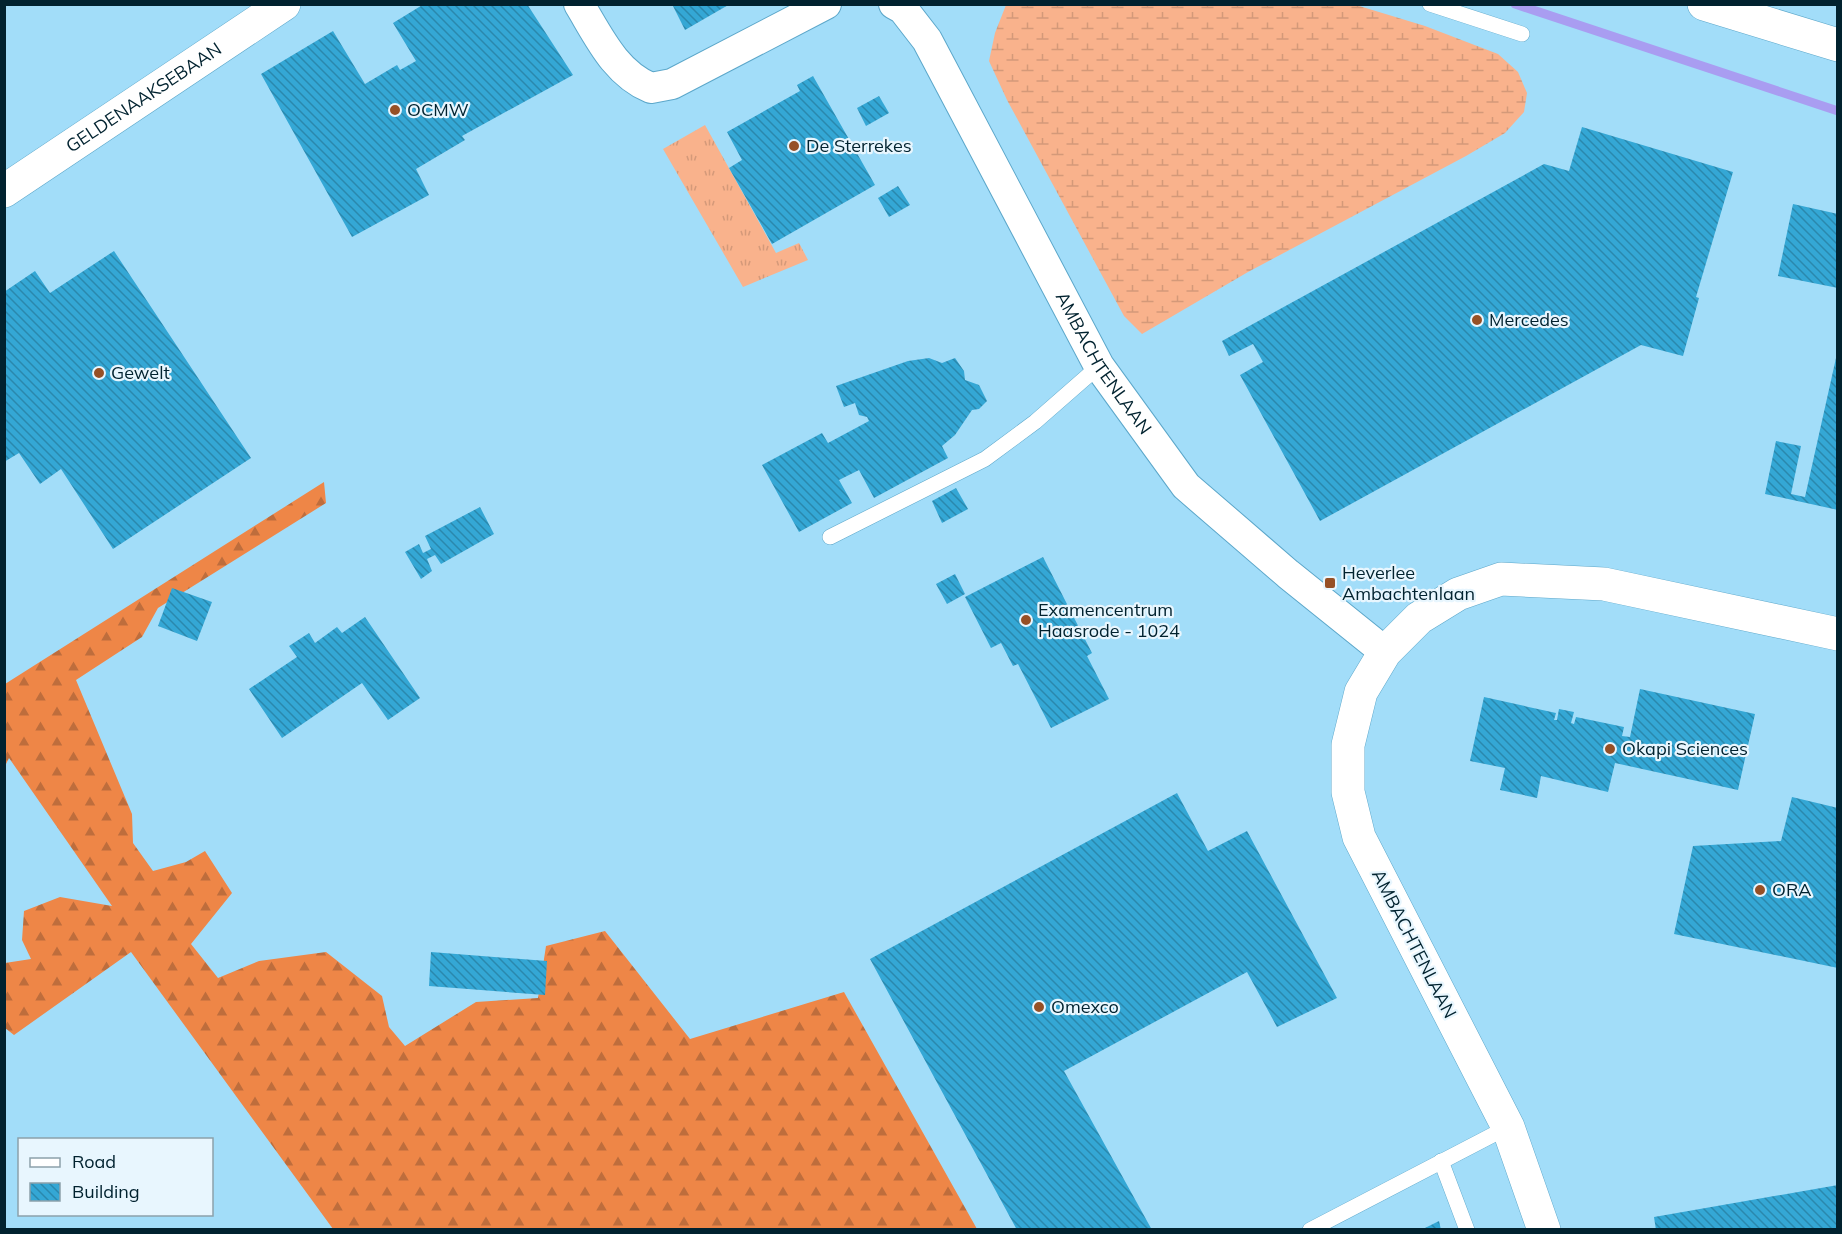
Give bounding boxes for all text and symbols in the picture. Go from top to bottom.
street label: GELDENAAKSEBAAN [61,37,226,157]
place label: OCMW [407,98,469,121]
marker: OCMW [388,103,402,117]
place label: De Sterrekes [806,134,912,157]
marker: De Sterrekes [787,139,801,153]
street label: AMBACHTENLAAN [1051,288,1157,439]
place label: Mercedes [1489,308,1569,331]
marker: Mercedes [1470,313,1484,327]
place label: Gewelt [111,361,170,384]
marker: Gewelt [92,366,106,380]
place label: Heverlee Ambachtenlaan [1342,561,1475,605]
marker: Heverlee Ambachtenlaan [1323,576,1337,590]
place label: Examencentrum Haasrode - 1024 [1038,598,1180,642]
marker: Examencentrum Haasrode - 1024 [1019,613,1033,627]
place label: Okapi Sciences [1622,737,1748,760]
marker: Okapi Sciences [1603,742,1617,756]
street label: AMBACHTENLAAN [1367,865,1462,1022]
place label: ORA [1772,878,1811,901]
marker: ORA [1753,883,1767,897]
place label: Omexco [1051,995,1119,1018]
marker: Omexco [1032,1000,1046,1014]
legend [18,1138,213,1216]
text: Road [72,1150,116,1173]
text: Building [72,1180,140,1203]

